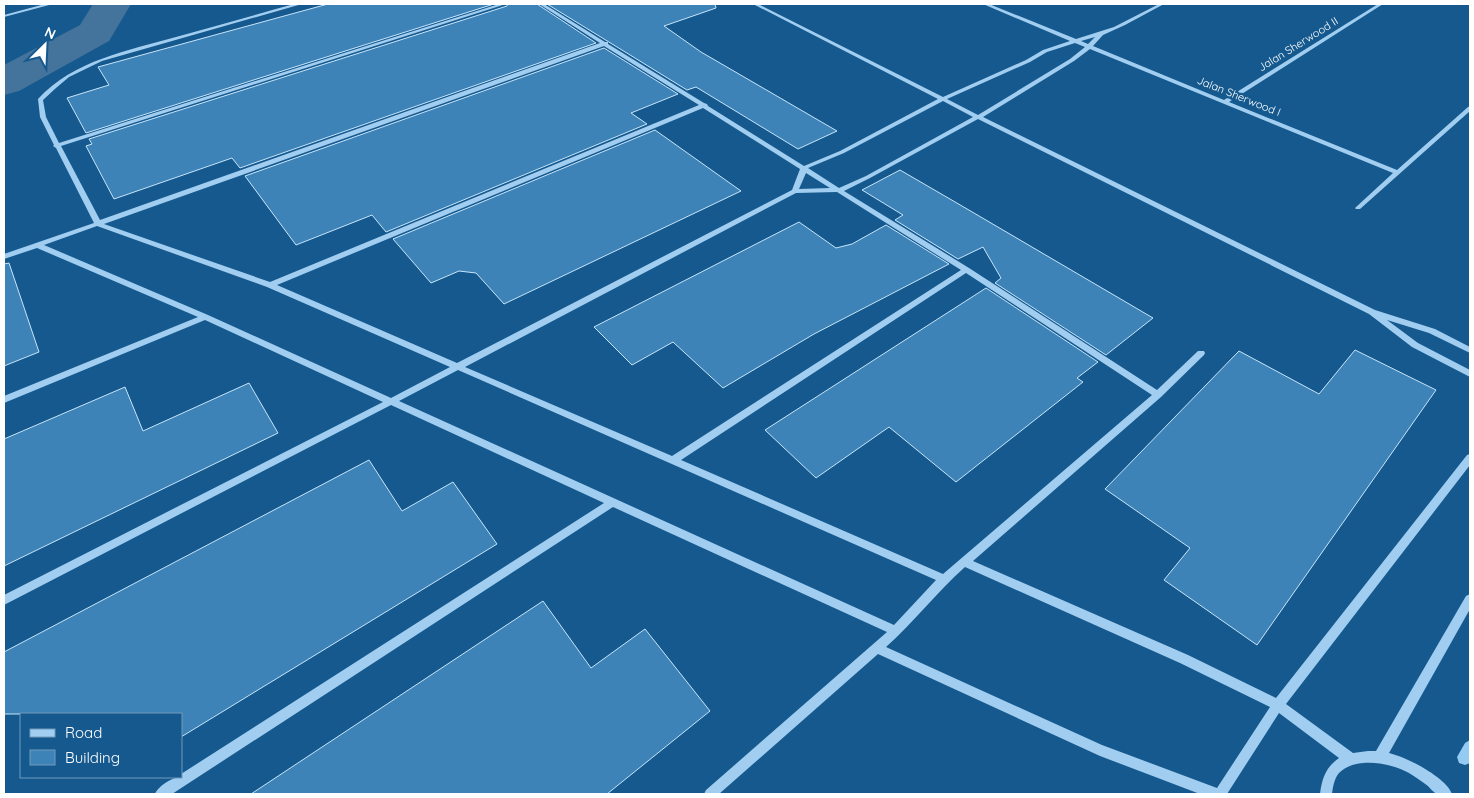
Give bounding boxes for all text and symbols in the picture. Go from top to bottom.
street label: Jalan Sherwood II [1255,14,1341,74]
north arrow [20,20,70,70]
text: N [42,23,59,43]
street label: Jalan Sherwood I [1195,73,1283,119]
legend [20,713,182,778]
text: Road [65,723,102,742]
text: Building [65,748,120,767]

